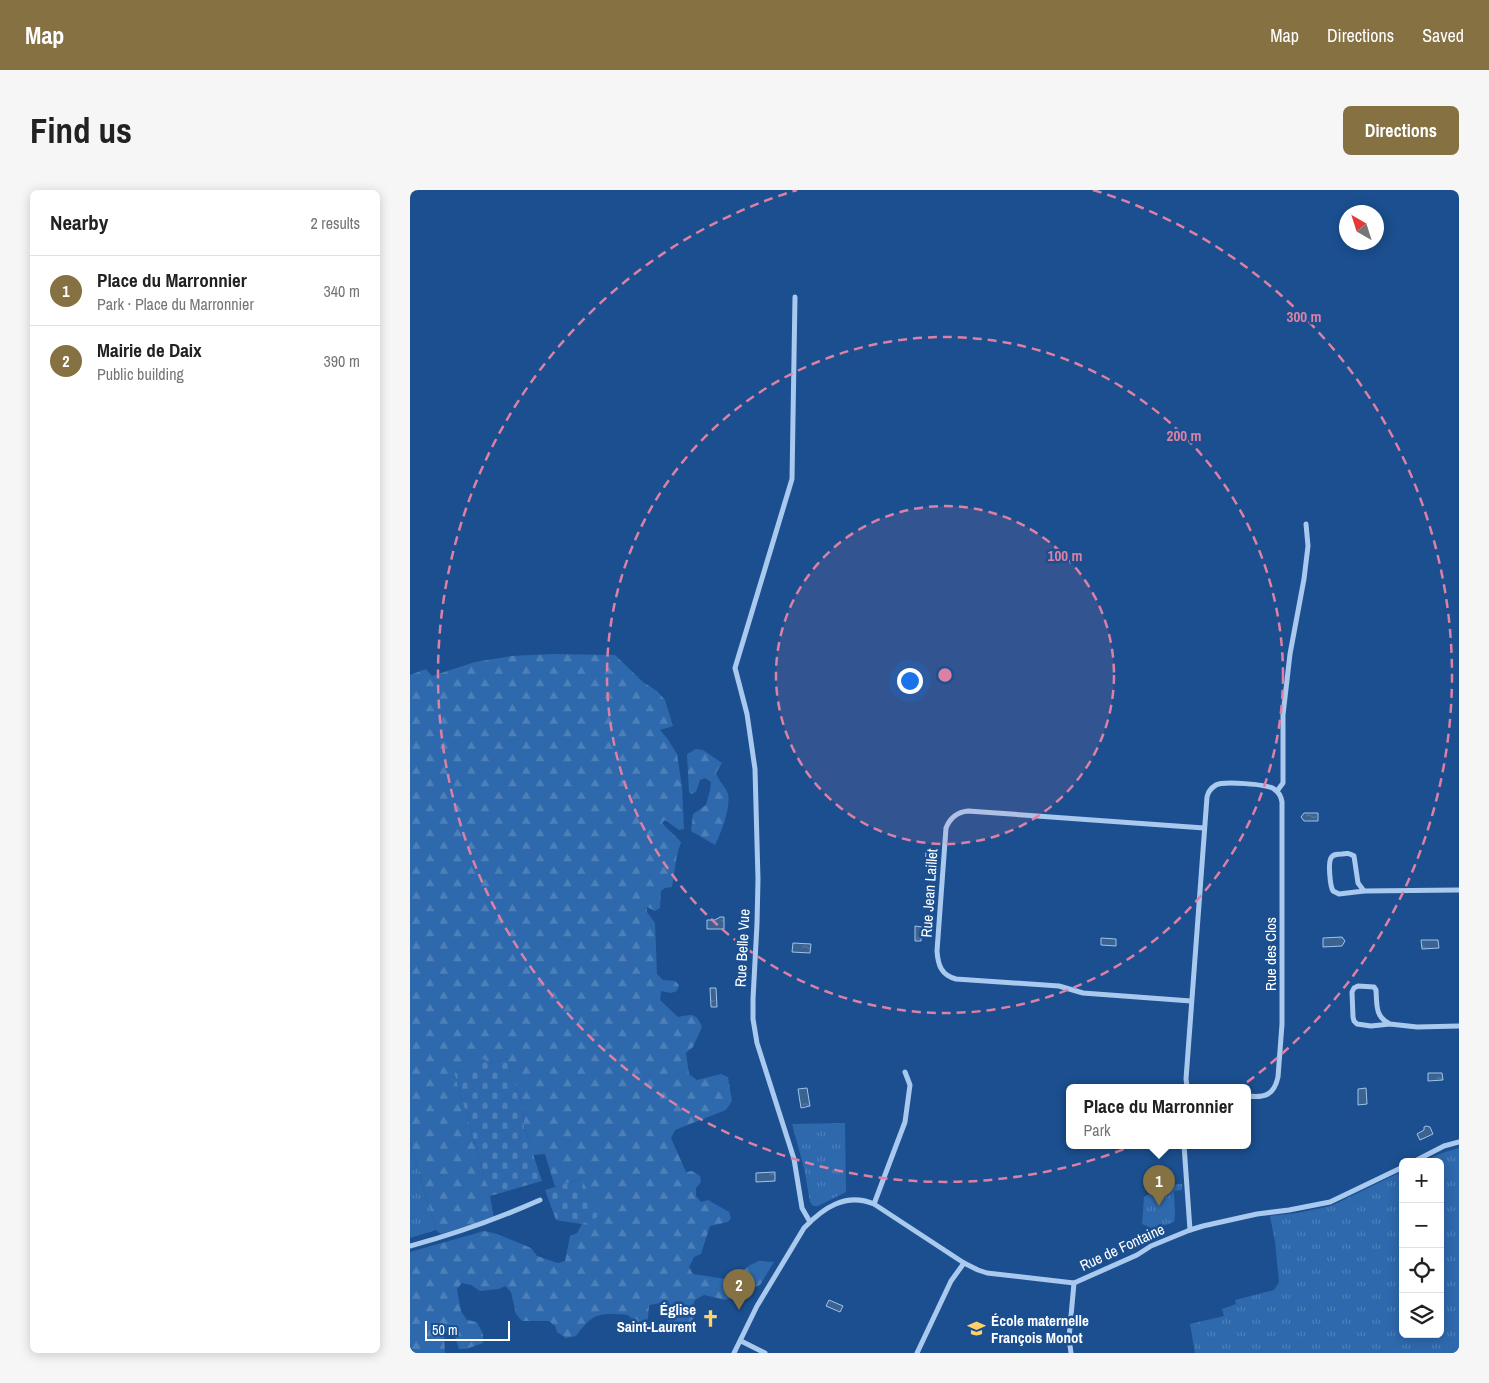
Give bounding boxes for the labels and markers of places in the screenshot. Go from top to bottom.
centre of rings [936,666,954,684]
pin: 1 [1143,1165,1175,1206]
pin: 2 [723,1269,755,1310]
place label: Église Saint-Laurent [617,1299,696,1337]
church icon: Église Saint-Laurent [700,1308,720,1328]
place label: École maternelle François Monot [991,1310,1089,1348]
school or university icon: École maternelle François Monot [967,1319,987,1339]

